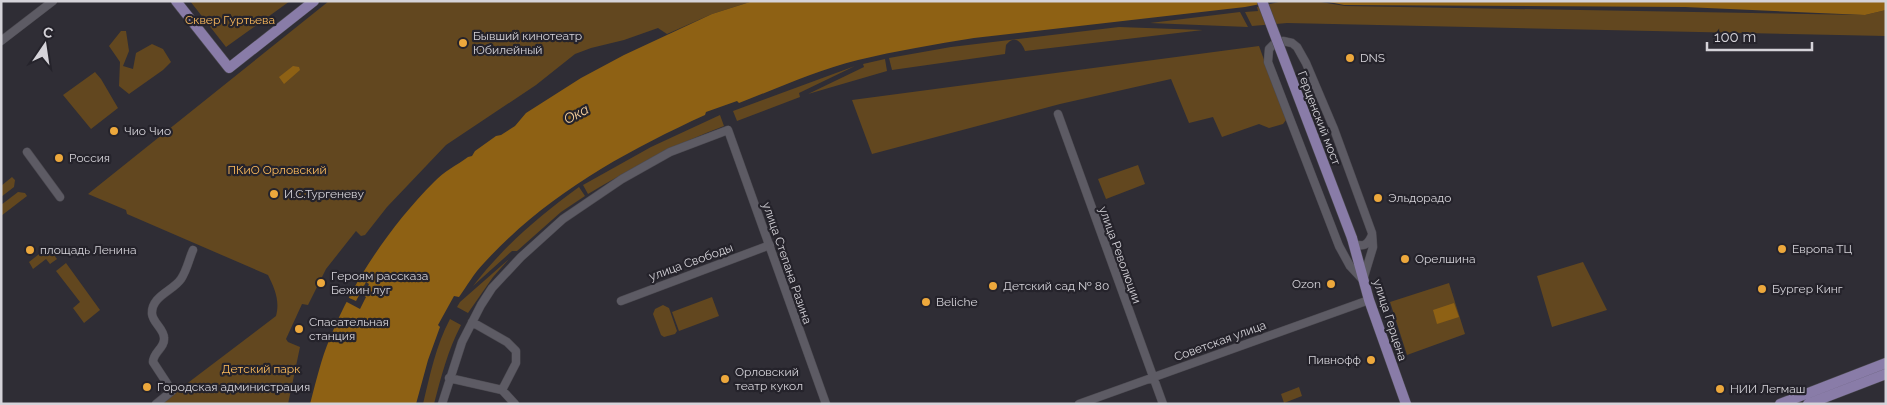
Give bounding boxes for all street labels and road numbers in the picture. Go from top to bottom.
street label: Герценский мост [1295,69,1343,167]
street label: улица Степана Разина [760,200,814,326]
street label: улица Революции [1096,204,1144,306]
street label: улица Свободы [647,240,735,284]
street label: улица Герцена [1370,277,1410,363]
street label: Советская улица [1172,318,1268,364]

